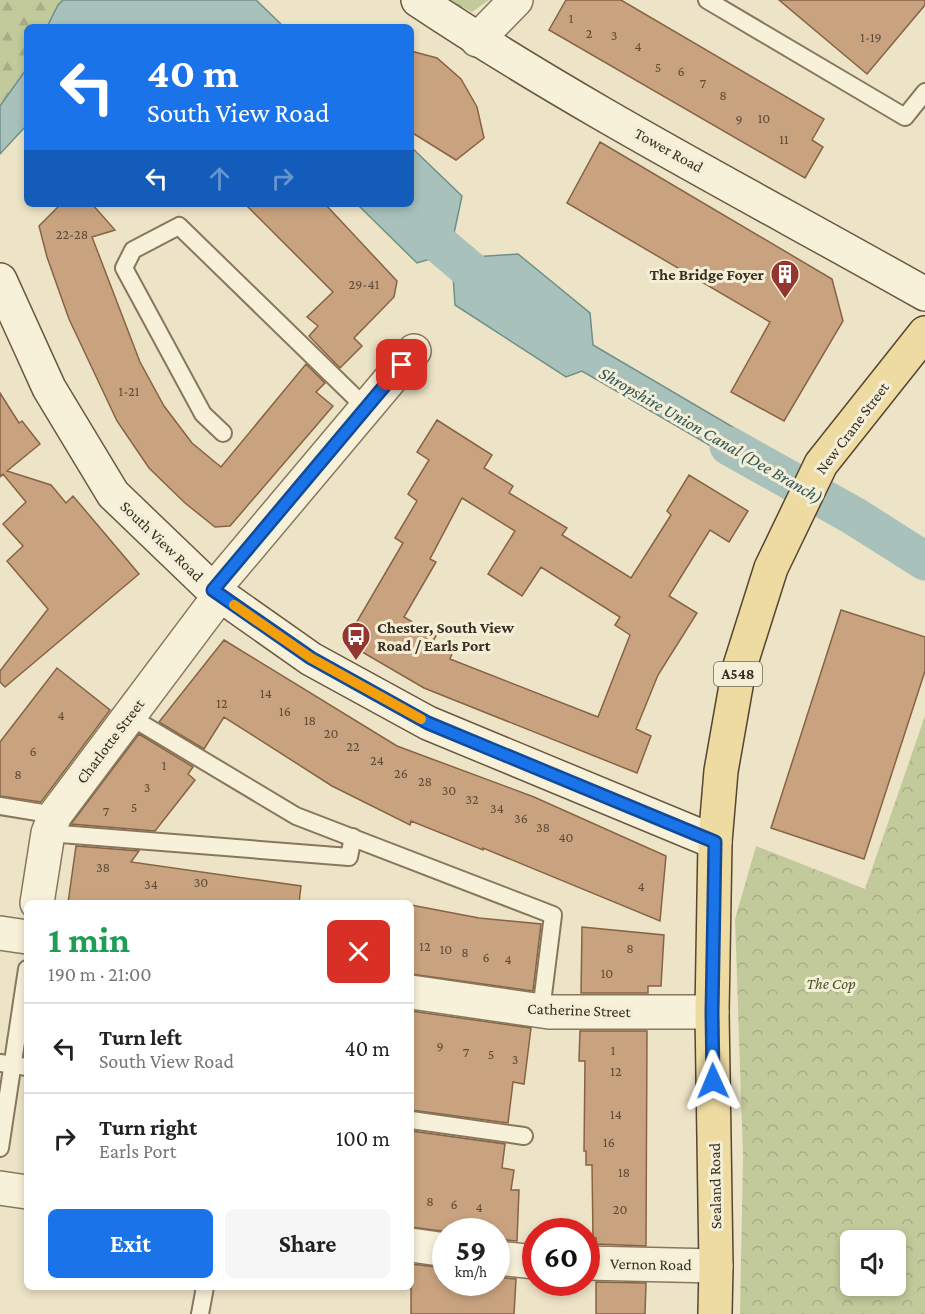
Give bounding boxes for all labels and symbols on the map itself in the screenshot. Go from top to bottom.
house number: 1 [569,10,574,26]
house number: 2 [586,25,593,41]
house number: 3 [611,27,617,43]
house number: 1-19 [860,29,882,45]
house number: 4 [634,38,642,54]
house number: 5 [655,59,661,75]
house number: 6 [677,63,685,79]
house number: 7 [700,75,707,91]
house number: 8 [719,87,727,103]
house number: 10 [758,110,770,126]
house number: 9 [735,111,743,127]
street label: Tower Road [632,124,707,176]
house number: 11 [779,131,789,147]
house number: 22-28 [56,226,88,242]
building icon: The Bridge Foyer [769,258,801,300]
place label: The Bridge Foyer [650,266,765,283]
house number: 29-41 [349,276,380,292]
pin [376,339,427,390]
water label: Shropshire Union Canal (Dee Branch) [595,363,826,508]
street label: New Crane Street [812,378,892,477]
house number: 1-21 [119,383,140,399]
street label: South View Road [117,497,207,585]
place label: Chester, South View Road / Earls Port [377,619,514,654]
bus stop icon: Chester, South View Road / Earls Port [340,620,372,662]
road number: A548 [714,662,762,686]
house number: 14 [260,685,272,701]
street label: Charlotte Street [73,695,148,787]
house number: 12 [216,695,228,711]
house number: 16 [279,703,291,719]
house number: 4 [57,707,65,723]
house number: 18 [304,712,316,728]
house number: 20 [324,725,338,741]
house number: 22 [346,738,360,754]
house number: 6 [29,743,37,759]
house number: 24 [370,752,384,768]
house number: 1 [162,757,167,773]
house number: 26 [394,765,408,781]
house number: 8 [14,766,22,782]
house number: 28 [418,773,432,789]
house number: 3 [144,779,150,795]
house number: 30 [442,782,456,798]
house number: 32 [465,791,479,807]
house number: 5 [131,799,137,815]
house number: 34 [490,800,504,816]
house number: 7 [103,803,110,819]
house number: 36 [514,810,528,826]
house number: 38 [536,819,550,835]
house number: 40 [558,829,574,845]
house number: 38 [96,859,110,875]
house number: 30 [194,874,208,890]
house number: 34 [144,876,158,892]
house number: 4 [637,878,645,894]
house number: 12 [419,938,431,954]
house number: 8 [626,940,634,956]
house number: 10 [440,941,452,957]
house number: 8 [461,944,469,960]
house number: 6 [482,949,490,965]
house number: 4 [504,951,512,967]
house number: 10 [601,965,613,981]
park label: The Cop [806,975,856,993]
street label: Catherine Street [527,1000,632,1020]
house number: 9 [436,1038,444,1054]
house number: 1 [611,1042,616,1058]
house number: 7 [463,1044,470,1060]
house number: 5 [488,1046,494,1062]
position arrow [681,1049,745,1113]
house number: 3 [512,1051,518,1067]
house number: 12 [610,1063,622,1079]
house number: 14 [610,1106,622,1122]
house number: 16 [603,1134,615,1150]
street label: Sealand Road [706,1142,724,1229]
house number: 18 [618,1164,630,1180]
house number: 8 [426,1193,434,1209]
house number: 6 [450,1196,458,1212]
house number: 4 [475,1199,483,1215]
house number: 20 [613,1201,627,1217]
speed limit sign: 60 [522,1218,600,1296]
street label: Vernon Road [610,1255,693,1273]

